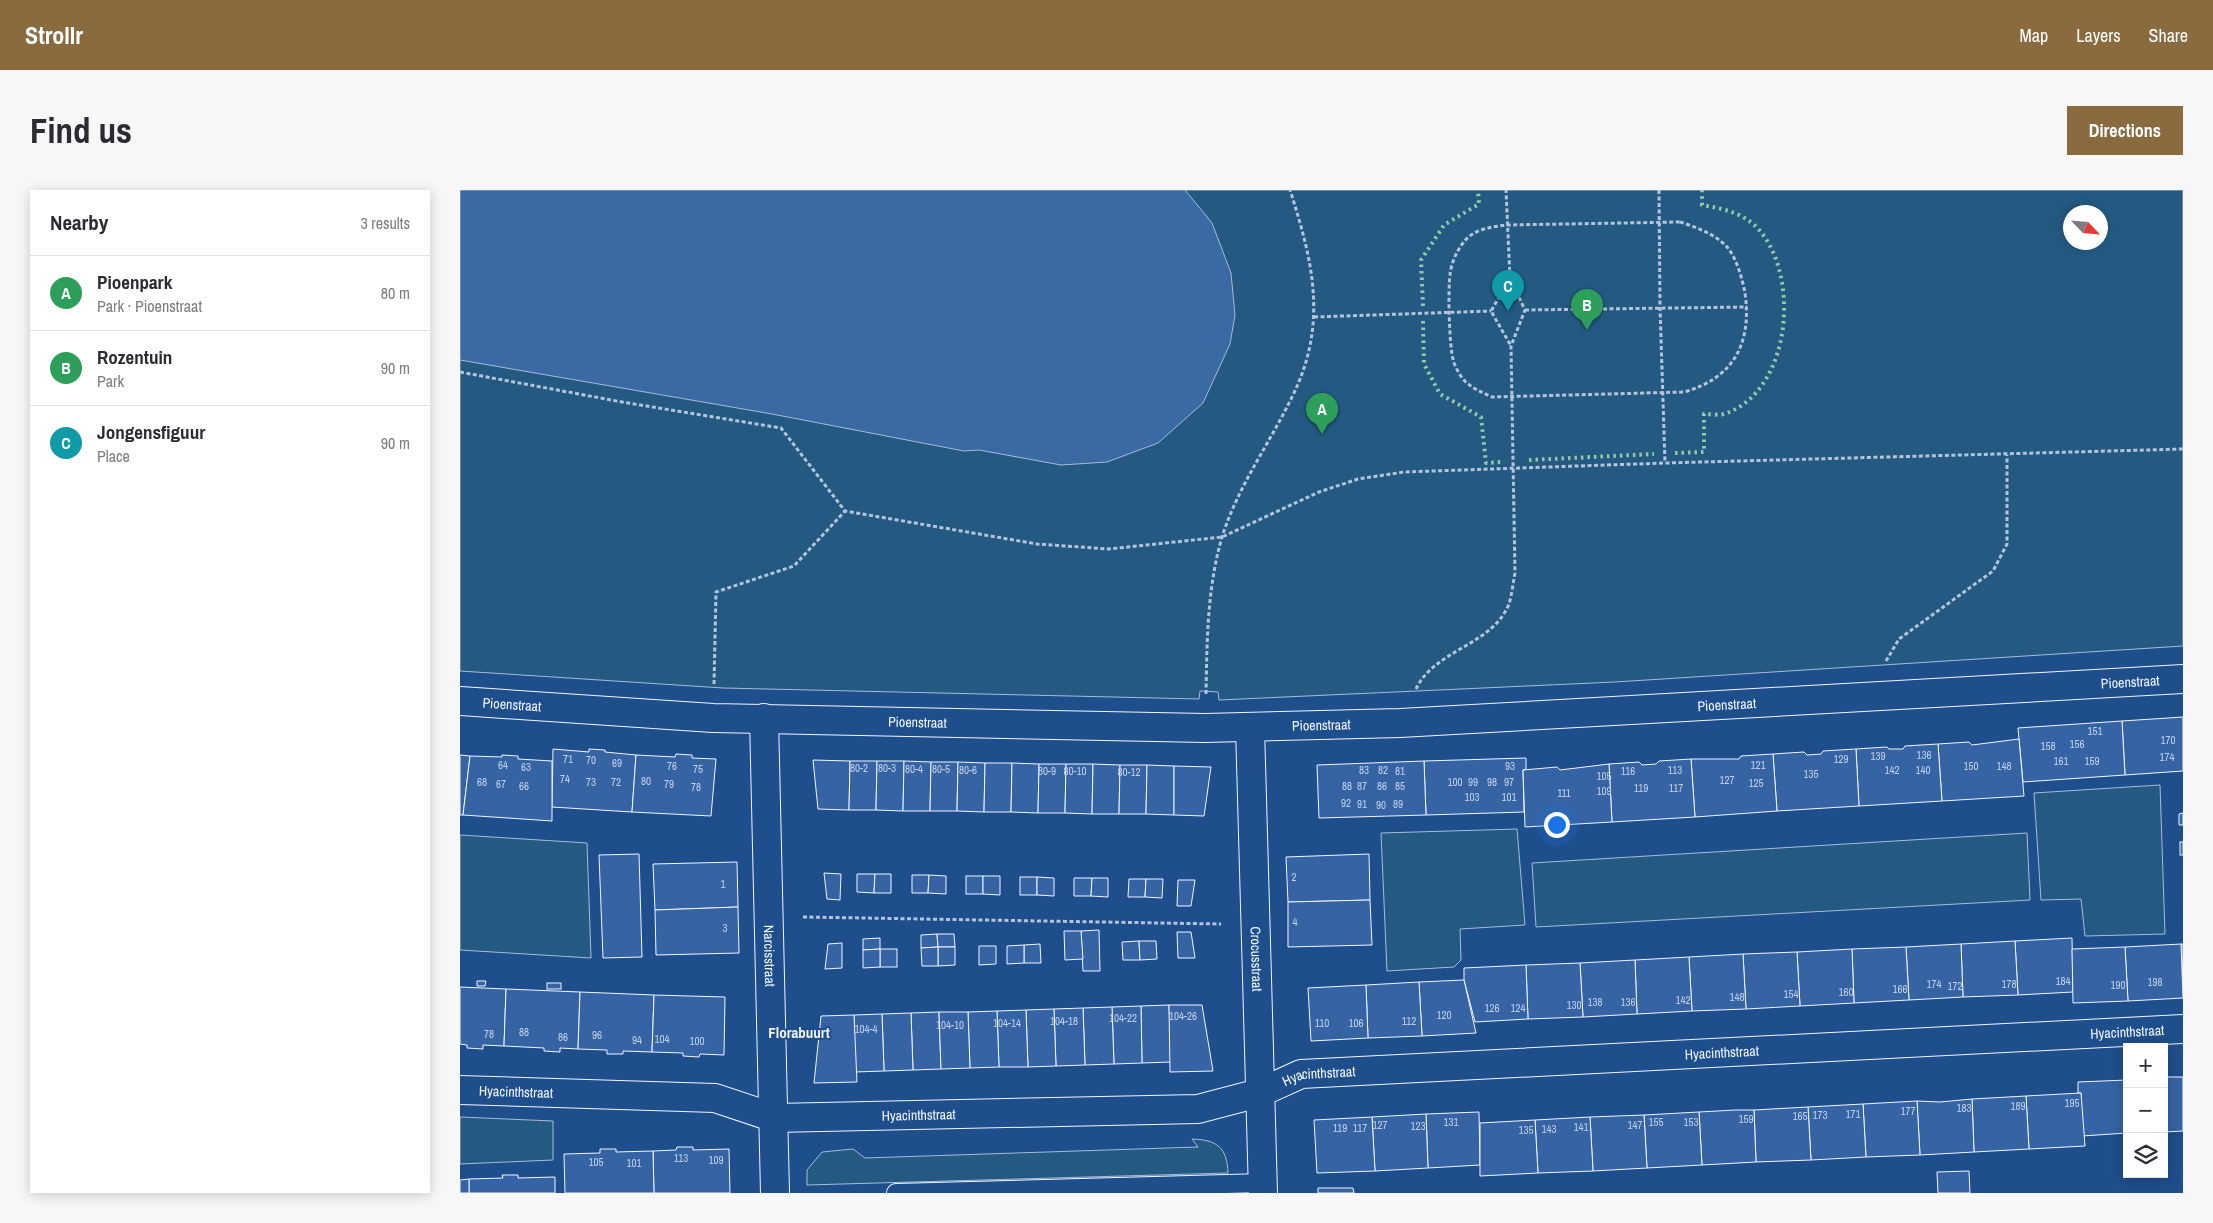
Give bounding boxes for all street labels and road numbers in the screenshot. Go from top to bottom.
street label: Pioenstraat [2100,671,2160,693]
street label: Pioenstraat [482,694,542,715]
street label: Pioenstraat [1697,694,1757,715]
street label: Pioenstraat [888,713,947,732]
street label: Pioenstraat [1292,715,1351,735]
street label: Narcisstraat [760,925,779,987]
street label: Crocusstraat [1247,926,1266,992]
street label: Hyacinthstraat [2090,1021,2165,1043]
street label: Hyacinthstraat [1684,1042,1759,1063]
street label: Hyacinthstraat [1279,1062,1356,1090]
street label: Hyacinthstraat [479,1082,553,1102]
street label: Hyacinthstraat [881,1105,956,1125]

